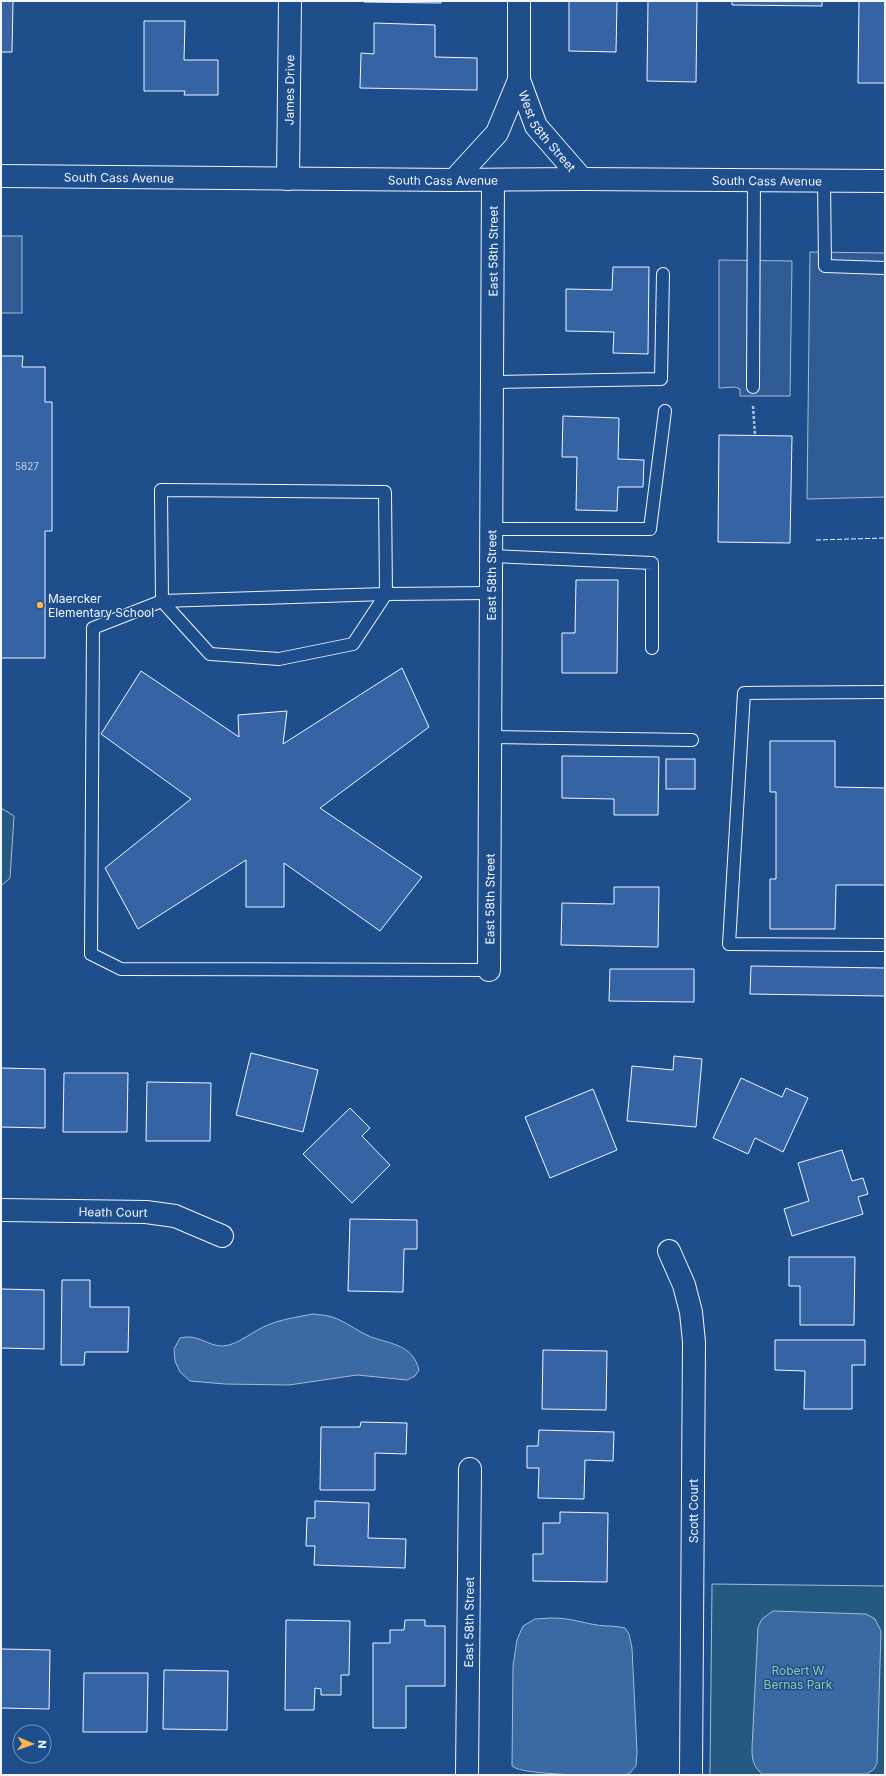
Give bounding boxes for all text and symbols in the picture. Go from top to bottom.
street label: James Drive [281,55,297,125]
street label: West 58th Street [516,88,579,174]
street label: South Cass Avenue [64,169,174,185]
street label: South Cass Avenue [388,172,498,188]
street label: South Cass Avenue [712,172,822,188]
street label: East 58th Street [485,206,500,296]
house number: 5827 [15,460,39,472]
street label: East 58th Street [483,530,499,620]
place label: Maercker Elementary School [48,591,154,620]
marker: Maercker Elementary School [35,600,45,610]
street label: East 58th Street [482,854,497,944]
street label: Heath Court [78,1204,148,1220]
street label: Scott Court [686,1479,701,1543]
street label: East 58th Street [461,1577,476,1667]
park label: Robert W Bernas Park [764,1663,833,1692]
north arrow [12,1724,52,1764]
text: N [35,1740,49,1749]

